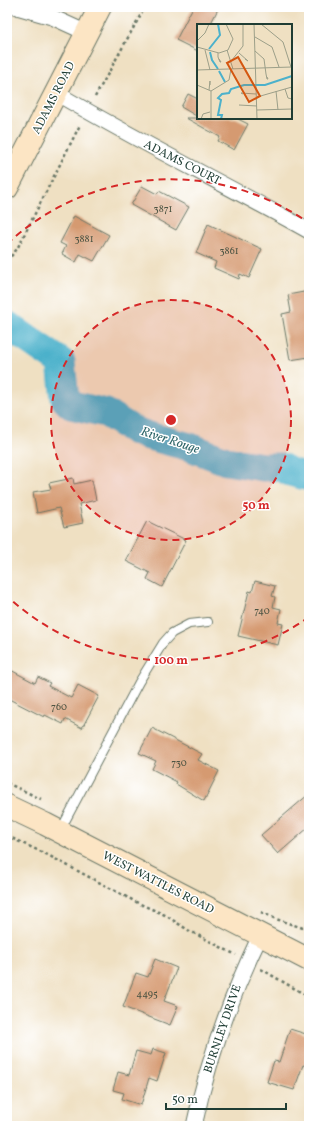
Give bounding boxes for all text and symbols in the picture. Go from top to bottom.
inset map [197,24,292,119]
street label: ADAMS ROAD [29,59,79,137]
street label: ADAMS COURT [141,137,223,189]
house number: 3871 [154,202,173,216]
house number: 3881 [74,232,94,246]
house number: 3861 [219,244,239,258]
centre of rings [164,413,178,427]
water label: River Rouge [139,423,202,459]
text: 50 m [242,498,270,514]
house number: 740 [254,604,270,618]
text: 100 m [154,653,188,669]
house number: 760 [51,700,67,714]
house number: 730 [171,756,187,770]
street label: WEST WATTLES ROAD [99,848,217,918]
street label: BURNLEY DRIVE [200,983,246,1075]
house number: 4495 [136,987,158,1001]
scale bar [166,1085,286,1111]
text: 50 m [172,1092,198,1108]

